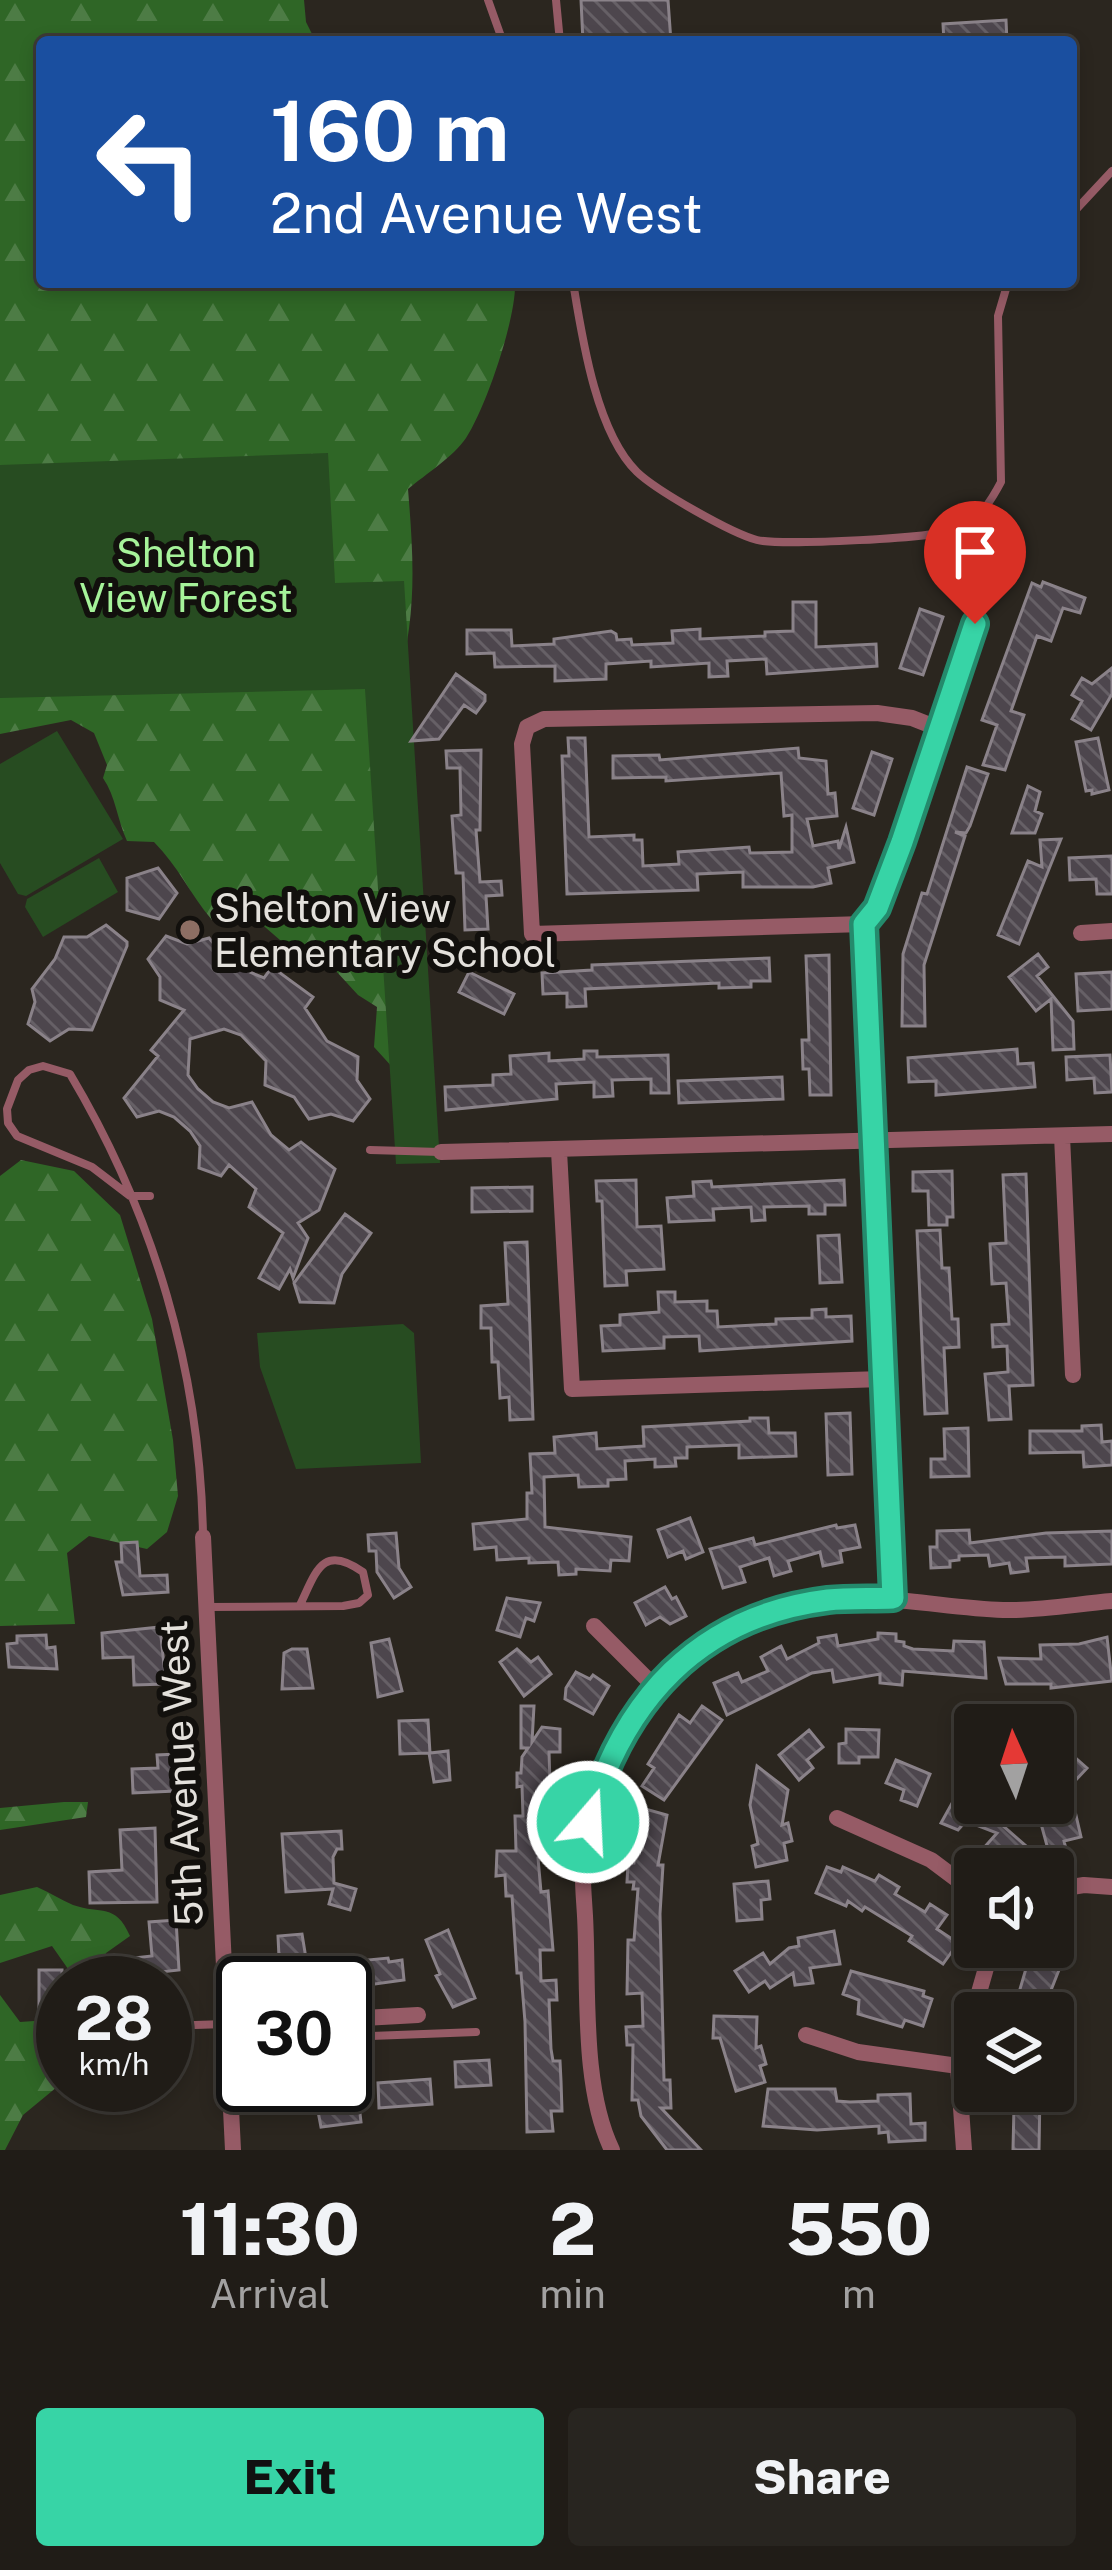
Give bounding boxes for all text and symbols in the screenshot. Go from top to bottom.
text: 160 m [270,81,509,180]
icon: left [72,84,228,240]
text: 2nd Avenue West [270,182,703,245]
pin [924,501,1026,624]
icon: arrive [942,519,1008,585]
park label: Shelton View Forest [79,530,293,621]
place label: Shelton View Elementary School [214,885,556,976]
marker: Shelton View Elementary School [177,917,203,943]
street label: 5th Avenue West [150,1619,212,1927]
north arrow [954,1704,1074,1824]
map controls [954,1704,1074,2112]
position arrow [525,1759,651,1885]
button: sound [954,1848,1074,1968]
speed limit sign: 30 [216,1956,372,2112]
text: 28 [75,1983,153,2054]
button: layers [954,1992,1074,2112]
text: km/h [79,2046,149,2082]
text: 11:30 [180,2187,360,2271]
text: 2 [549,2187,596,2271]
text: 550 [785,2187,932,2271]
text: Arrival [210,2271,330,2317]
text: min [540,2271,606,2317]
text: m [842,2271,876,2317]
button: Exit [36,2408,544,2546]
button: Share [568,2408,1076,2546]

